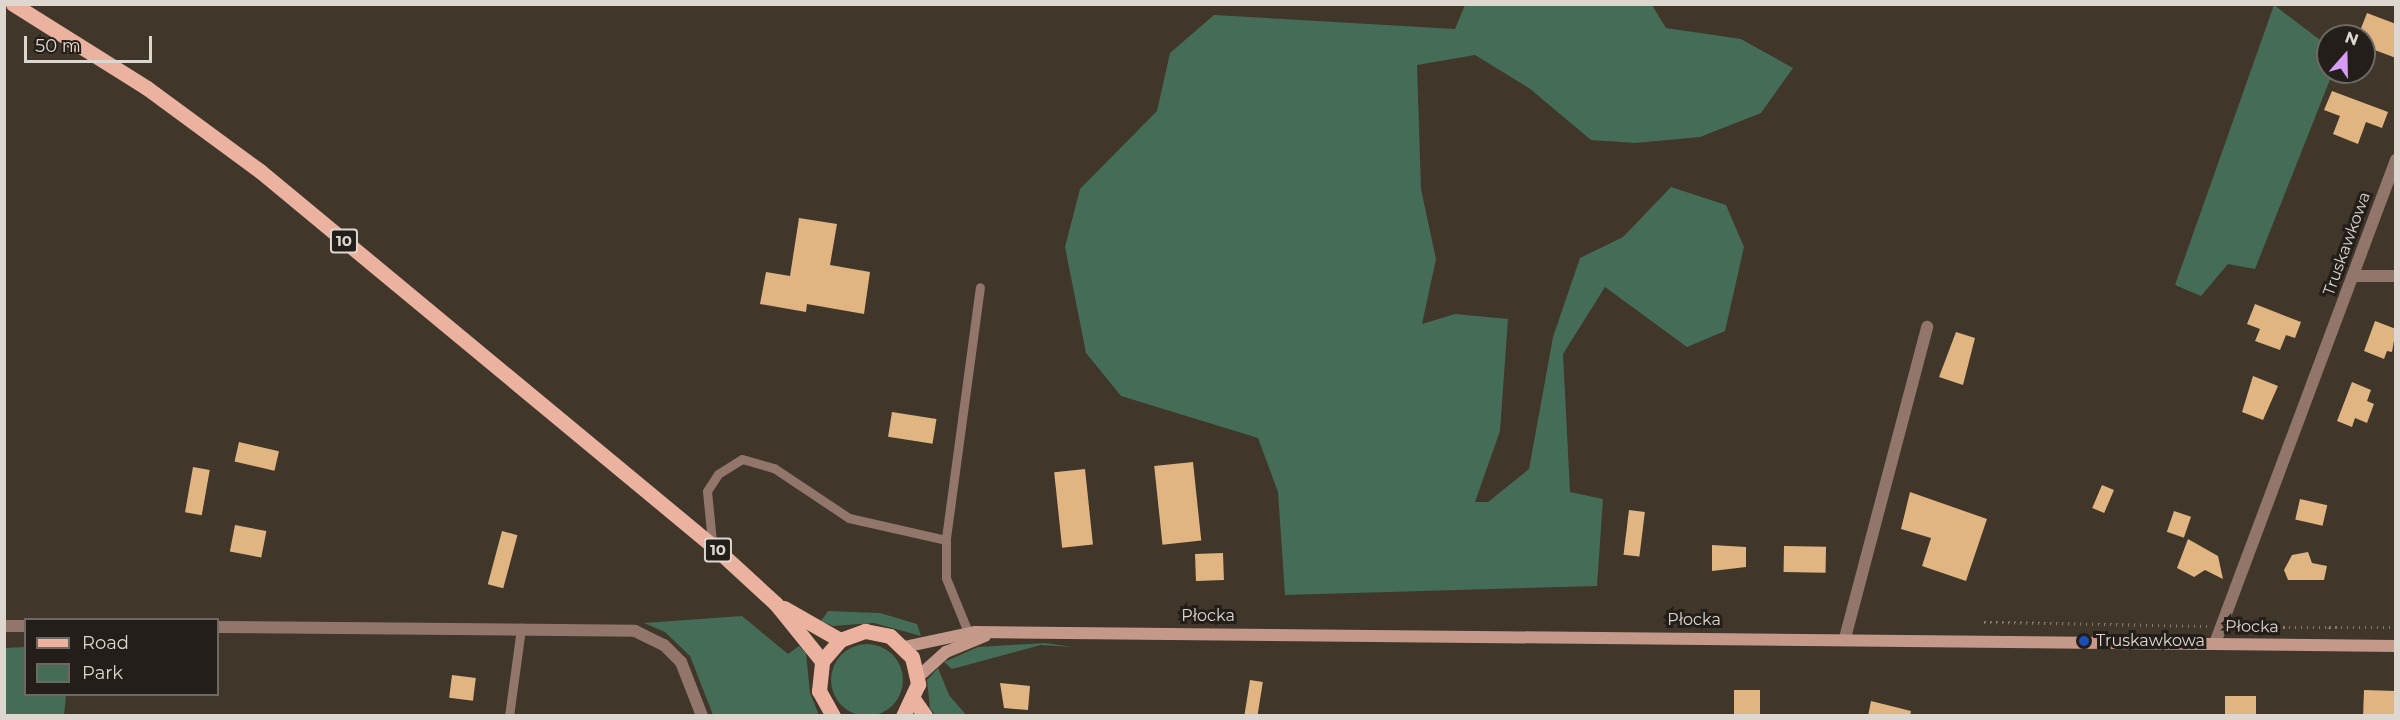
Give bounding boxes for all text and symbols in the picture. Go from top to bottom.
scale bar [27,24,154,62]
north arrow [2316,24,2376,84]
text: N [2342,27,2361,50]
text: 50 m [35,35,81,57]
street label: Truskawkowa [2319,190,2375,298]
road number: 10 [329,229,359,253]
road number: 10 [703,538,733,562]
street label: Płocka [1181,606,1235,626]
street label: Płocka [1667,610,1721,630]
street label: Płocka [2225,617,2279,637]
legend [24,618,219,696]
place label: Truskawkowa [2096,631,2205,651]
text: Road [82,632,129,654]
marker: Truskawkowa [2077,634,2091,648]
text: Park [82,662,123,684]

